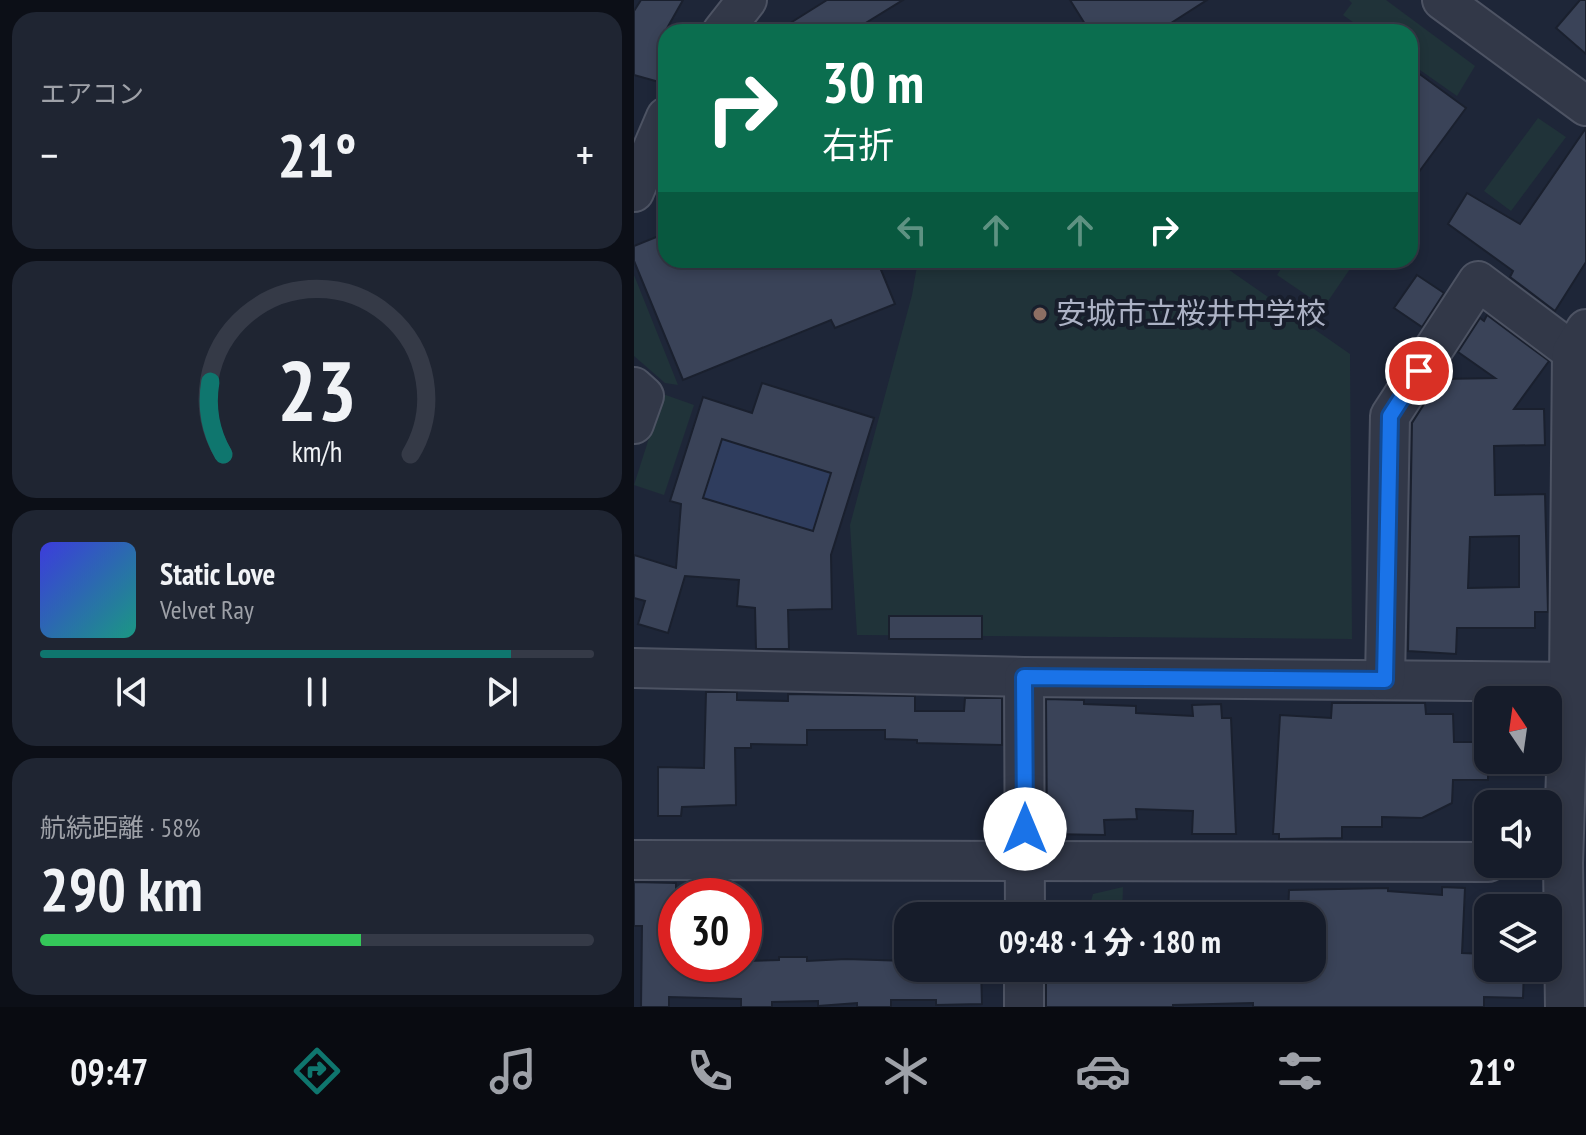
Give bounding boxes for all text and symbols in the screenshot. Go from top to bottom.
text: 30 m [822,46,924,118]
icon: right [690,56,794,160]
text: エアコン [40,77,144,110]
text: 21° [277,116,357,194]
text: 右折 [822,121,894,168]
text: − [40,126,58,183]
text: + [576,126,594,183]
icon: left [890,208,934,252]
icon: ahead [974,208,1018,252]
icon: ahead [1058,208,1102,252]
icon: right [1142,208,1186,252]
place label: 安城市立桜井中学校 [1056,293,1326,332]
marker: 安城市立桜井中学校 [1031,305,1049,323]
text: 23 [277,336,357,444]
pin [1385,337,1453,405]
icon: arrive [1397,349,1441,393]
text: km/h [292,433,342,470]
text: Static Love [160,554,275,593]
text: Velvet Ray [160,593,254,626]
icon: previous [110,670,154,714]
icon: pause [295,670,339,714]
icon: next [480,670,524,714]
north arrow [1474,686,1562,774]
map controls [1474,686,1562,982]
position arrow [983,787,1067,871]
button: sound [1474,790,1562,878]
text: 航続距離 · 58% [40,811,201,844]
text: 290 km [40,850,203,928]
speed limit sign: 30 [658,878,762,982]
button: layers [1474,894,1562,982]
text: 09:48 · 1 分 · 180 m [999,922,1221,961]
icon: directions [289,1043,345,1099]
icon: music [485,1043,541,1099]
icon: phone [682,1043,738,1099]
icon: climate [878,1043,934,1099]
icon: car [1075,1043,1131,1099]
icon: filters [1272,1043,1328,1099]
text: 09:47 [70,1048,148,1095]
text: 21° [1468,1048,1516,1095]

